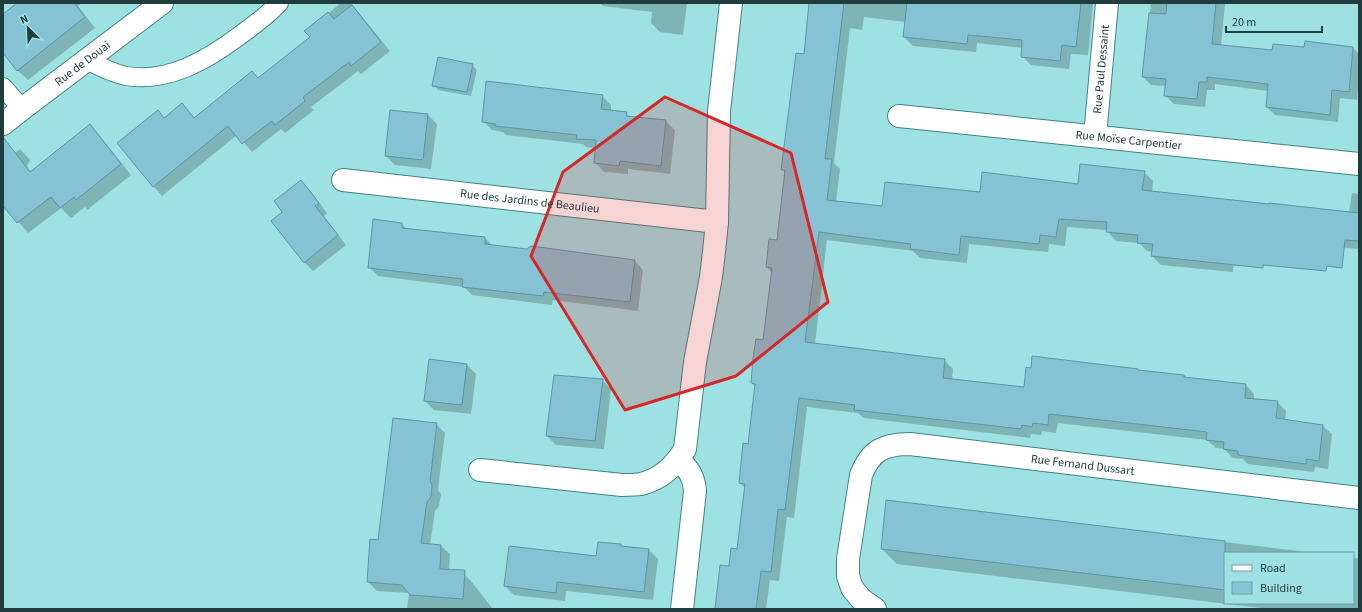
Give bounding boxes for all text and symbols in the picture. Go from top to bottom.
north arrow [8,8,48,48]
scale bar [1226,8,1322,34]
text: N [18,11,31,28]
text: 20 m [1232,14,1256,31]
street label: Rue Paul Dessaint [1089,24,1114,114]
street label: Rue de Douai [51,37,114,90]
street label: Rue Moïse Carpentier [1075,126,1183,155]
street label: Rue des Jardins de Beaulieu [459,185,600,218]
street label: Rue Fernand Dussart [1030,451,1135,480]
legend [1224,552,1354,604]
text: Road [1260,560,1286,577]
text: Building [1260,580,1302,597]

